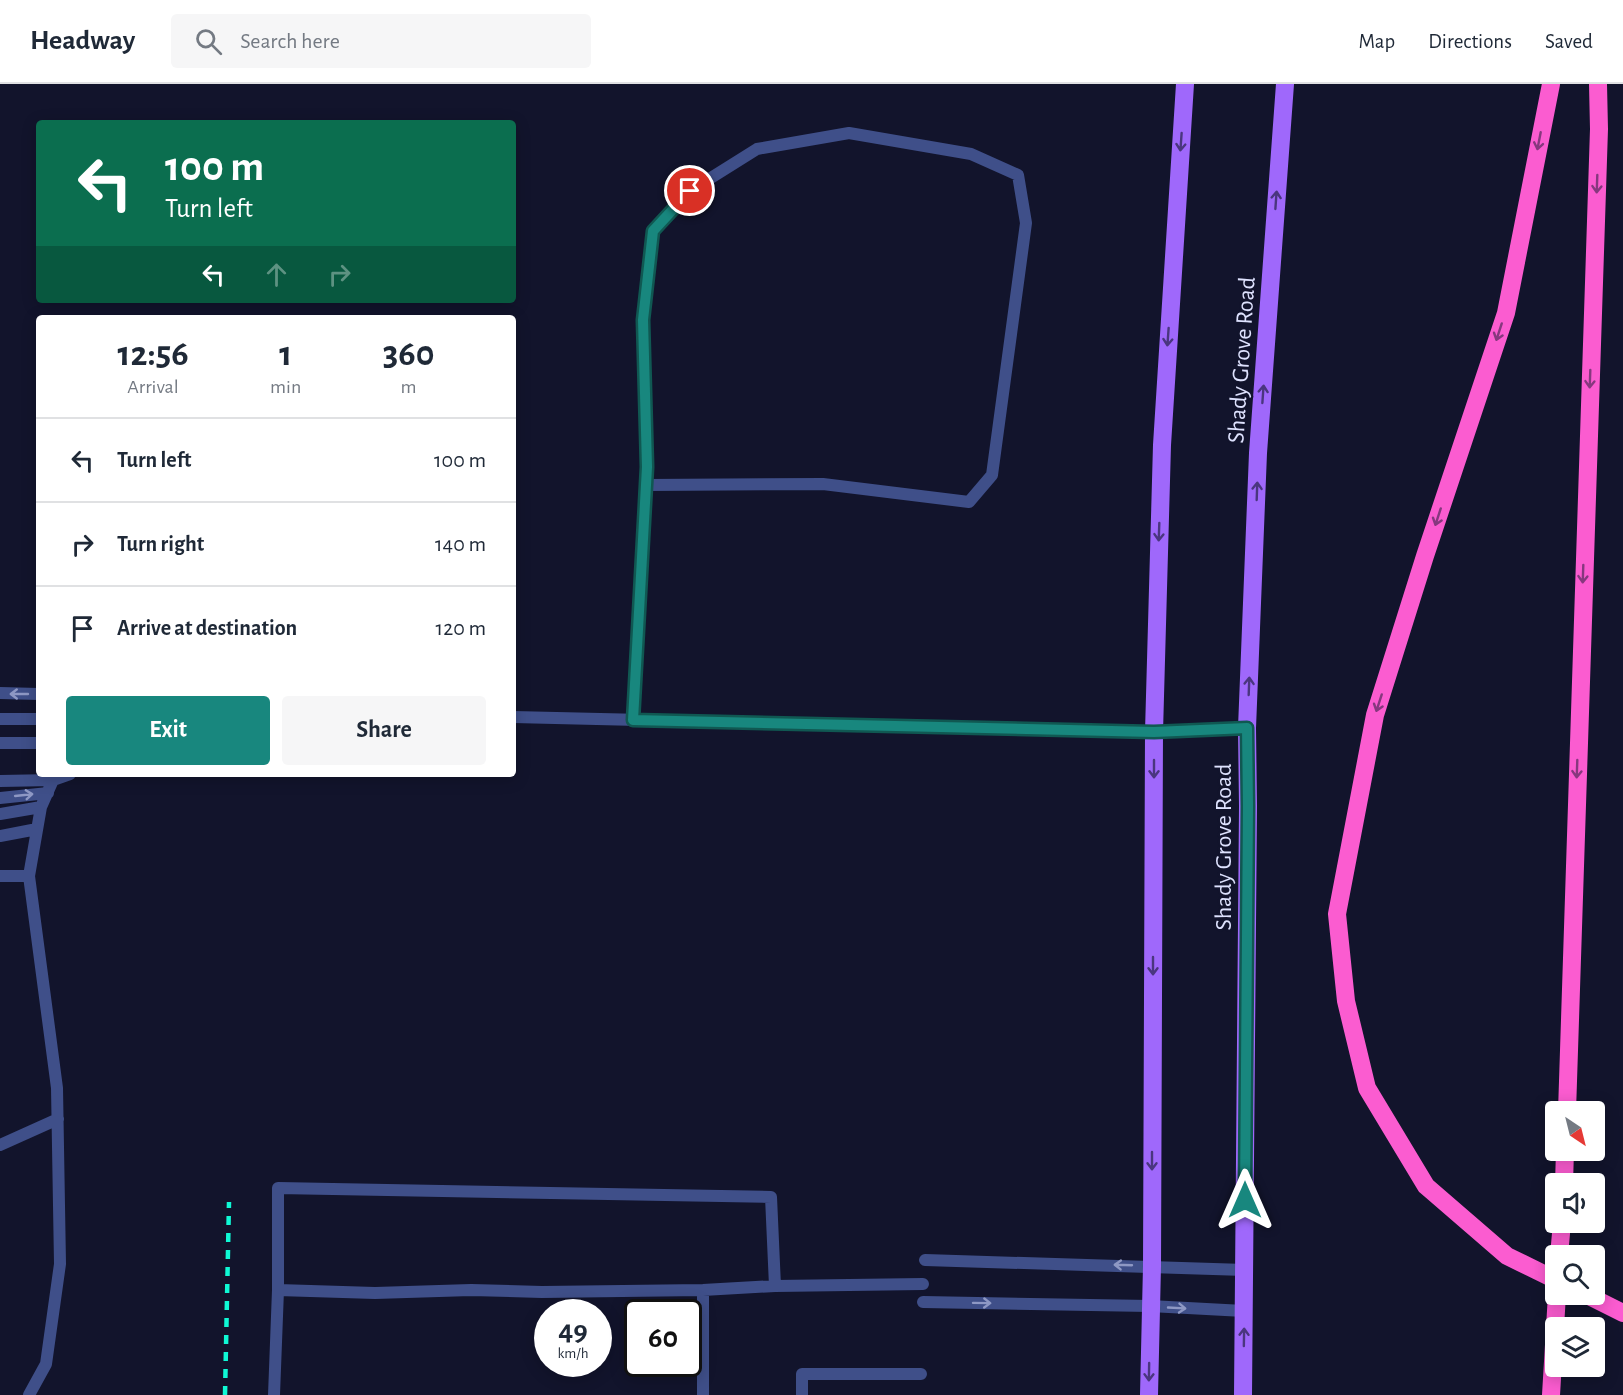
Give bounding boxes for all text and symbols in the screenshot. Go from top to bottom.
search box [171,14,591,68]
icon: search [192,25,225,58]
text: Headway [30,27,135,55]
text: Search here [240,30,340,52]
text: Map [1359,31,1395,52]
text: Directions [1428,31,1512,52]
text: Saved [1545,31,1593,52]
one-way arrow [1533,131,1544,151]
one-way arrow [1175,132,1186,152]
icon: left [66,144,144,222]
text: 100 m [165,146,264,188]
pin [664,165,715,216]
icon: arrive [673,174,706,207]
one-way arrow [1591,174,1602,194]
one-way arrow [1271,190,1282,210]
text: Turn left [165,195,253,222]
icon: left [197,258,230,291]
icon: ahead [260,258,293,291]
icon: right [323,258,356,291]
street label: Shady Grove Road [1224,276,1260,444]
one-way arrow [1493,322,1504,341]
one-way arrow [1163,327,1174,346]
text: 12:56 [118,336,189,372]
text: 1 [279,336,292,372]
text: 360 [383,336,434,372]
one-way arrow [1584,369,1596,389]
text: Arrival [127,377,179,397]
text: min [270,377,301,397]
text: m [401,377,417,397]
one-way arrow [1257,385,1268,405]
icon: left [66,444,99,477]
text: Turn left [117,449,191,471]
text: 100 m [434,449,486,471]
one-way arrow [1251,482,1262,502]
one-way arrow [1432,507,1443,526]
one-way arrow [1154,521,1165,541]
icon: right [66,528,99,561]
text: Turn right [117,533,204,555]
text: 140 m [435,533,486,555]
one-way arrow [1578,564,1589,584]
icon: arrive [66,612,99,645]
text: Arrive at destination [117,617,297,639]
text: 120 m [436,617,486,639]
one-way arrow [1243,677,1254,697]
one-way arrow [10,688,30,699]
one-way arrow [1373,693,1384,712]
button: Exit [66,696,270,765]
button: Share [282,696,486,765]
one-way arrow [1148,758,1160,778]
one-way arrow [1571,759,1583,779]
street label: Shady Grove Road [1212,764,1236,930]
one-way arrow [13,790,33,801]
one-way arrow [1147,955,1159,975]
north arrow [1545,1101,1605,1161]
map controls [1545,1101,1605,1377]
one-way arrow [1146,1150,1158,1170]
position arrow [1213,1168,1277,1232]
button: sound [1545,1173,1605,1233]
button: search [1545,1245,1605,1305]
one-way arrow [1114,1260,1134,1271]
one-way arrow [971,1298,991,1309]
speed limit sign: 60 [624,1299,702,1377]
one-way arrow [1166,1302,1186,1313]
text: 49 [558,1316,588,1346]
button: layers [1545,1317,1605,1377]
one-way arrow [1238,1327,1249,1347]
text: km/h [558,1346,588,1361]
one-way arrow [1143,1361,1155,1381]

